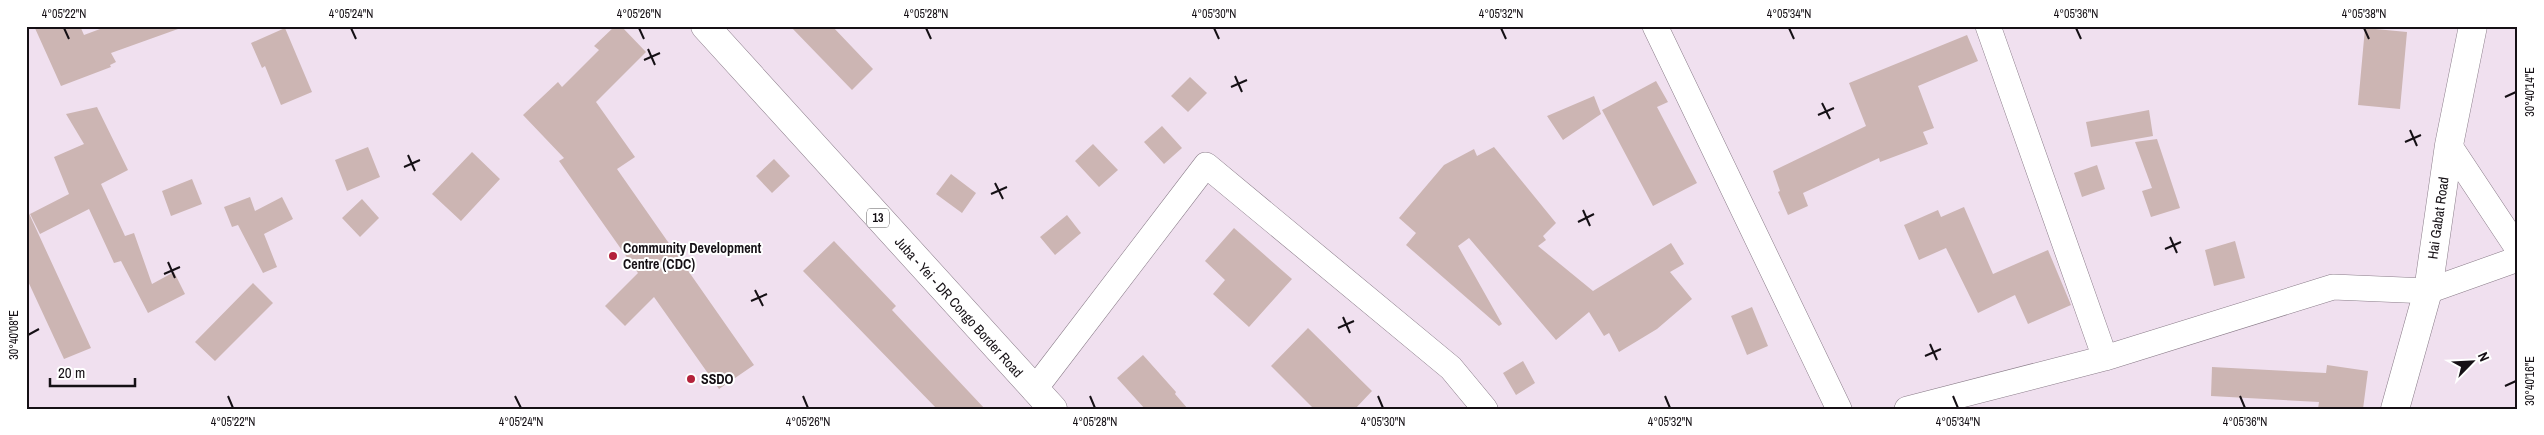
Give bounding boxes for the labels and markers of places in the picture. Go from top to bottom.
place label: Community Development Centre (CDC) [623,239,762,273]
marker: Community Development Centre (CDC) [607,250,619,262]
place label: SSDO [701,370,734,388]
marker: SSDO [685,373,697,385]

